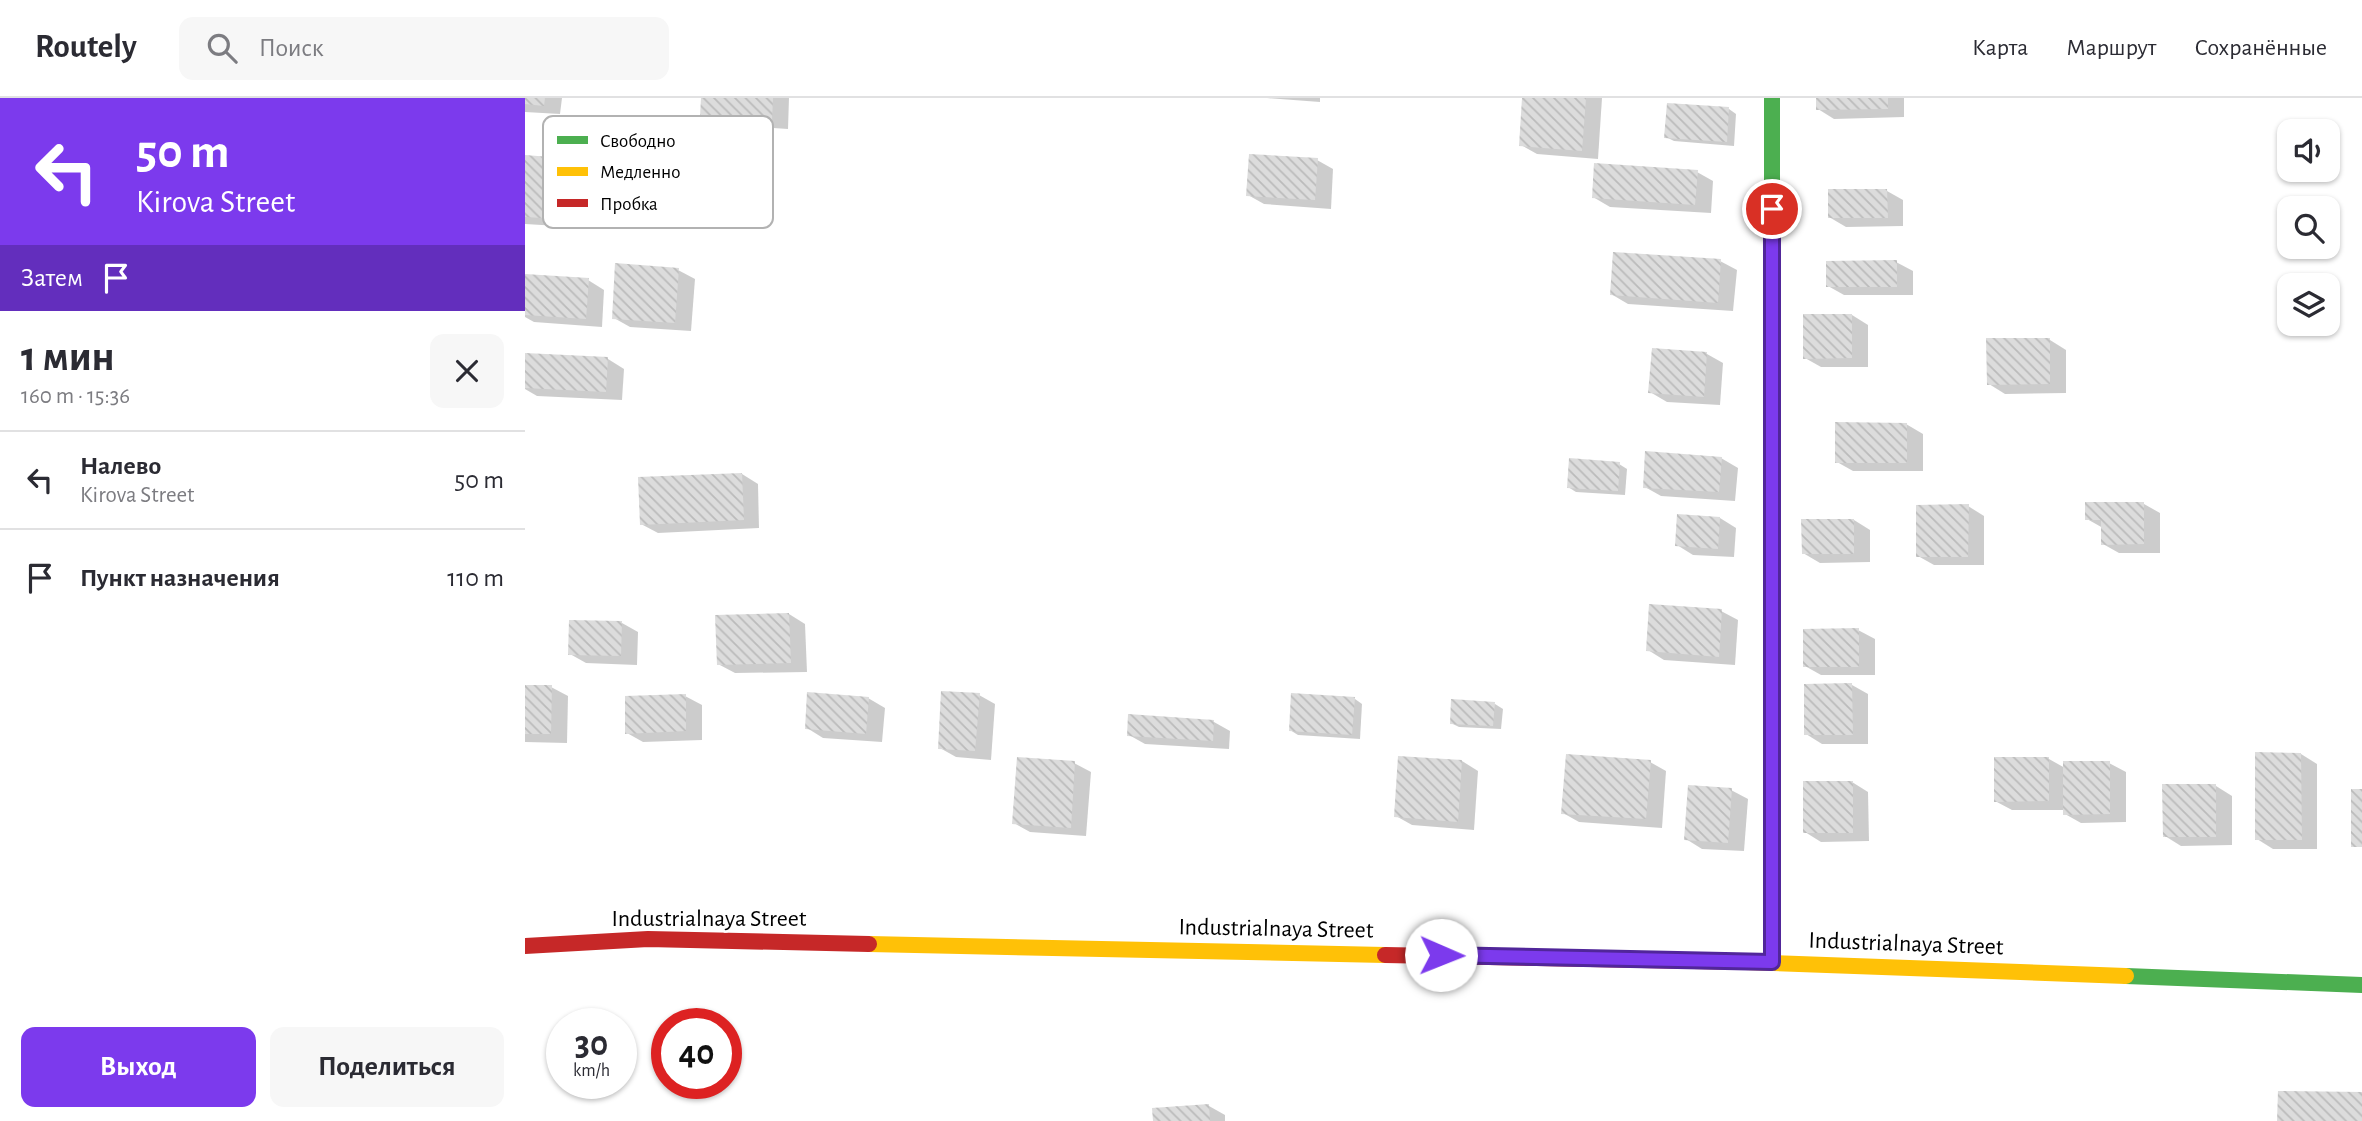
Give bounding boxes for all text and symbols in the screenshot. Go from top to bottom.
search box [179,17,669,80]
icon: search [203,29,241,67]
text: Routely [35,31,137,64]
text: Поиск [259,35,324,61]
text: Карта [1972,36,2028,60]
text: Маршрут [2066,36,2156,60]
text: Сохранённые [2194,36,2327,60]
legend [543,116,773,228]
map controls [2277,119,2340,336]
button: sound [2277,119,2340,182]
icon: left [21,126,112,217]
text: 50 m [136,128,230,177]
text: Свободно [600,132,676,151]
text: Медленно [600,163,680,182]
pin [1742,179,1802,239]
text: Kirova Street [136,186,295,218]
icon: arrive [1753,190,1791,228]
text: Пробка [600,195,658,214]
button: search [2277,196,2340,259]
icon: arrive [97,259,135,297]
text: Затем [21,265,83,291]
button: layers [2277,273,2340,336]
button: close [430,334,504,408]
text: 1 мин [21,336,115,378]
text: 160 m · 15:36 [21,385,130,408]
text: Налево [80,453,161,479]
icon: left [21,461,59,499]
text: 50 m [454,467,504,493]
text: Kirova Street [80,484,194,507]
icon: arrive [21,559,59,597]
text: Пункт назначения [80,565,280,591]
text: 110 m [447,565,504,591]
street label: Industrialnaya Street [612,907,807,931]
street label: Industrialnaya Street [1178,915,1374,943]
position arrow [1404,918,1478,992]
street label: Industrialnaya Street [1808,929,2004,959]
speed limit sign: 40 [651,1008,742,1099]
button: Выход [21,1027,256,1107]
button: Поделиться [270,1027,504,1107]
text: 30 [575,1027,608,1062]
text: km/h [573,1062,610,1080]

